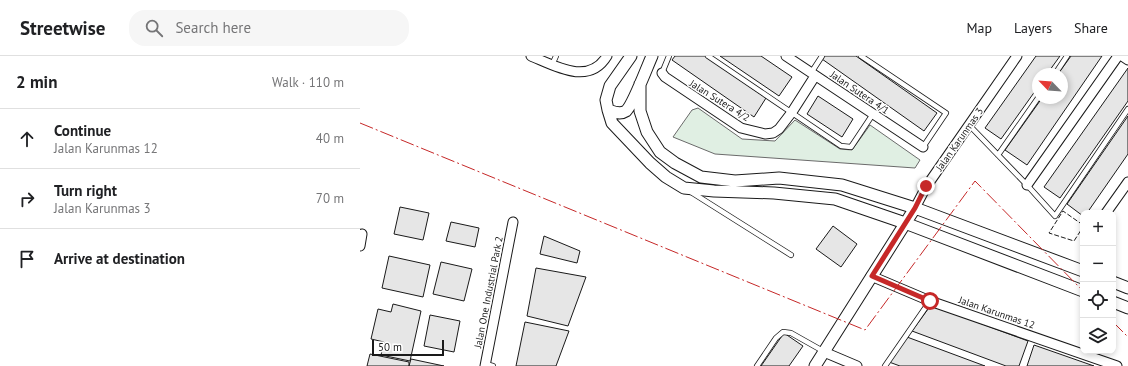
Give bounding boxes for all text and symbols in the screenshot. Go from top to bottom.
search box [129,10,409,46]
text: Streetwise [20,16,105,40]
icon: search [143,17,165,39]
text: Search here [175,18,251,37]
text: Map [966,19,992,37]
text: Layers [1014,19,1052,37]
text: Share [1074,19,1108,37]
street label: Jalan Sutera 4/1 [827,67,892,117]
north arrow [1032,68,1068,104]
text: 2 min [16,71,57,93]
text: Walk · 110 m [272,74,344,91]
street label: Jalan Sutera 4/2 [686,76,752,124]
street label: Jalan Karunmas 3 [932,105,986,174]
text: Continue [54,121,111,140]
icon: ahead [16,128,38,150]
text: 40 m [316,130,344,147]
text: Jalan Karunmas 12 [54,140,158,157]
route end [917,177,935,195]
text: Turn right [54,181,117,200]
icon: right [16,188,38,210]
text: 70 m [316,190,344,207]
text: Jalan Karunmas 3 [54,200,151,217]
map controls [1080,210,1116,354]
button: + [1080,210,1116,246]
street label: Jalan One Industrial Park 2 [471,235,506,350]
button: − [1080,246,1116,282]
icon: arrive [16,248,38,270]
text: Arrive at destination [54,249,185,268]
button: locate [1080,282,1116,318]
route start [921,292,939,310]
street label: Jalan Karunmas 12 [956,293,1037,332]
button: layers [1080,318,1116,354]
scale bar [372,338,444,357]
text: 50 m [378,340,402,354]

